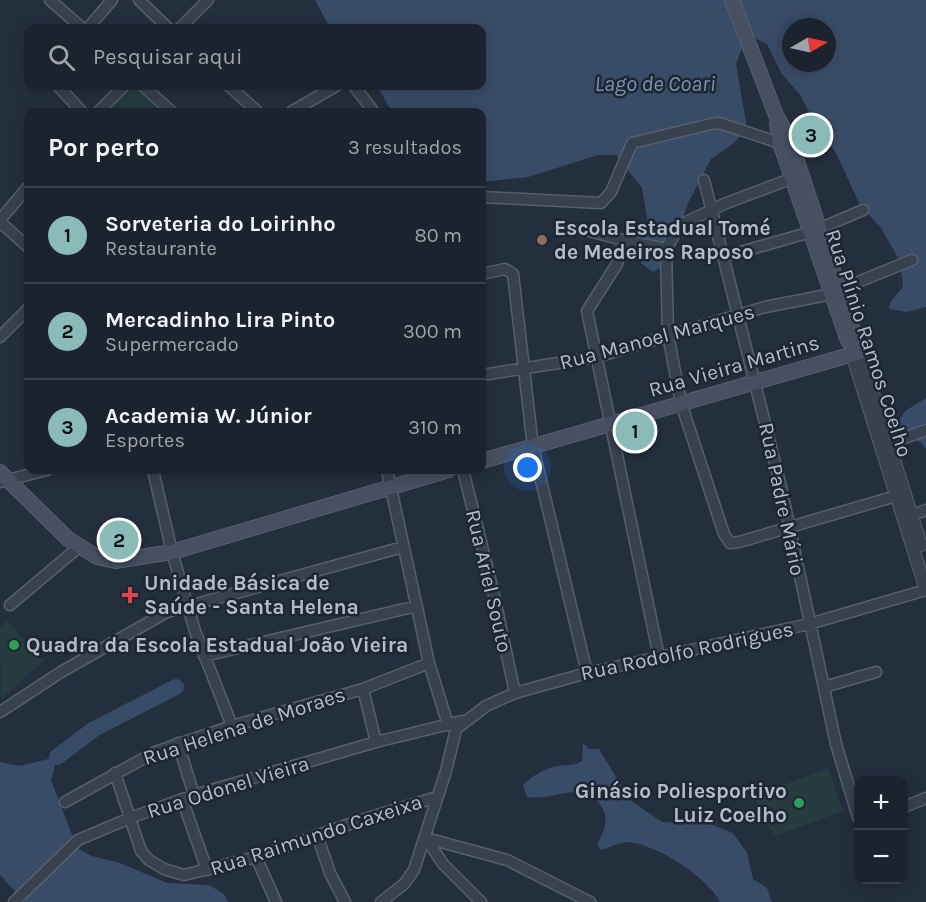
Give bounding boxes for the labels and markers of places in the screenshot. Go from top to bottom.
pin: 3 [792,112,830,158]
place label: Escola Estadual Tomé de Medeiros Raposo [554,216,771,264]
marker: Escola Estadual Tomé de Medeiros Raposo [535,233,549,247]
pin: 1 [616,408,654,454]
pin: 2 [100,518,138,562]
place label: Unidade Básica de Saúde - Santa Helena [144,571,359,619]
marker: Unidade Básica de Saúde - Santa Helena [121,586,139,604]
place label: Quadra da Escola Estadual João Vieira [26,633,408,657]
marker: Quadra da Escola Estadual João Vieira [7,638,21,652]
place label: Ginásio Poliesportivo Luiz Coelho [575,779,787,827]
marker: Ginásio Poliesportivo Luiz Coelho [792,796,806,810]

